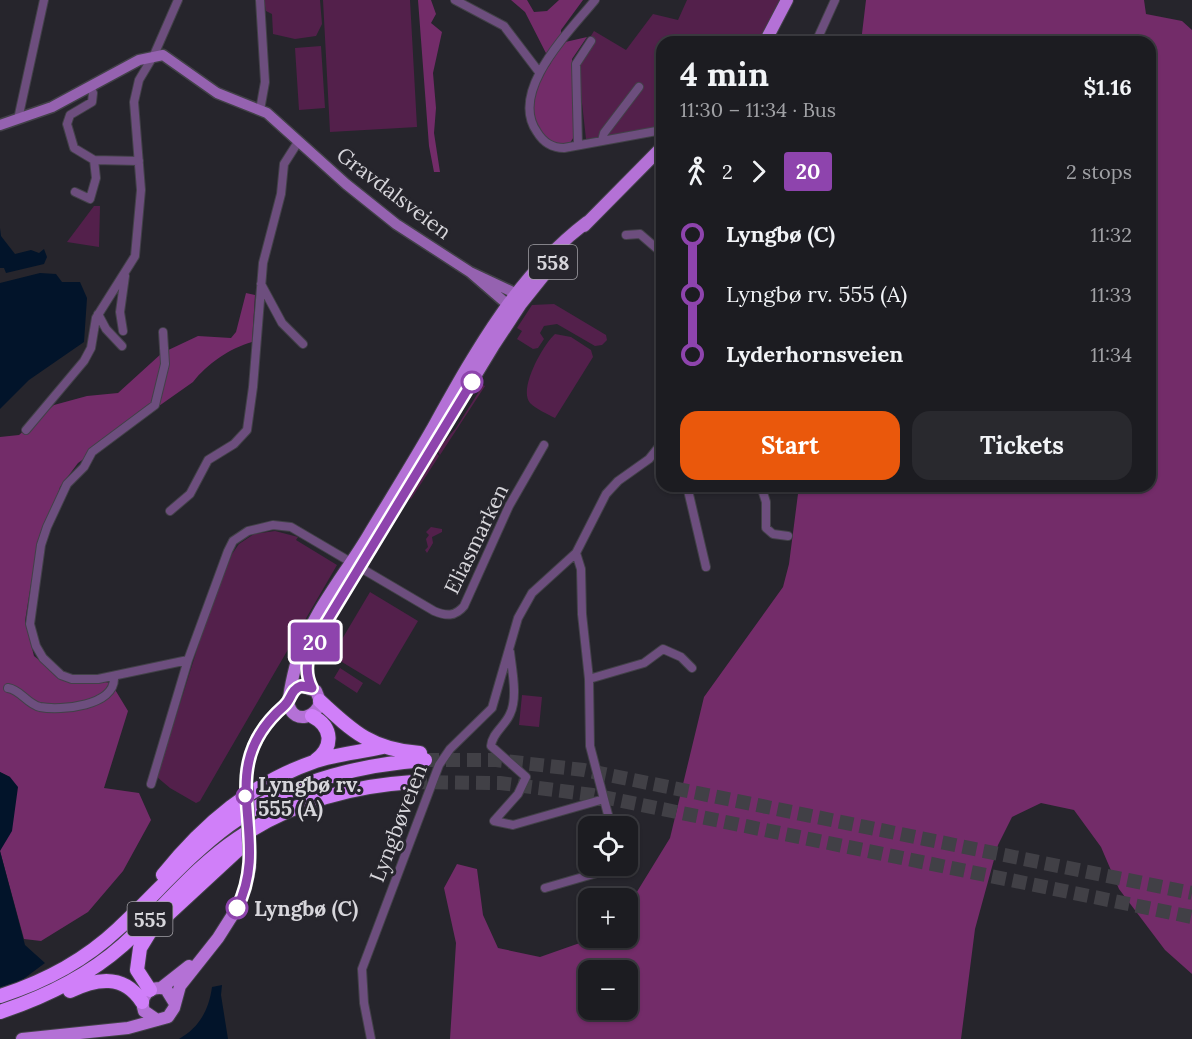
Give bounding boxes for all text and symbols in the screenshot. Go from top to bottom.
text: 4 min [680,53,769,95]
text: $1.16 [1083,73,1132,101]
text: 11:30 – 11:34 · Bus [680,97,836,122]
street label: Gravdalsveien [331,141,457,245]
icon: walk [680,155,713,188]
icon: forward [742,155,775,188]
text: 20 [796,158,820,185]
text: 2 [722,159,733,184]
text: 2 stops [1066,159,1132,184]
text: Lyngbø (C) [726,220,835,248]
text: 11:32 [1091,222,1132,247]
road number: 558 [529,245,577,279]
text: Lyngbø rv. 555 (A) [726,280,907,308]
text: 11:33 [1090,282,1132,307]
text: Lyderhornsveien [726,340,903,368]
text: 11:34 [1090,342,1132,367]
unlabelled marker [461,371,483,393]
button: Start [680,411,900,480]
button: Tickets [912,411,1132,480]
street label: Eliasmarken [438,479,514,598]
line badge: 20 [288,622,342,662]
text: 20 [303,629,327,656]
street label: Lyngbøveien [363,760,433,886]
place label: Lyngbø rv. 555 (A) [258,771,361,822]
marker: Lyngbø rv. 555 (A) [236,787,254,805]
map controls [578,816,638,1020]
button: locate [578,816,638,876]
button: + [578,888,638,948]
place label: Lyngbø (C) [254,895,358,922]
marker: Lyngbø (C) [226,897,248,919]
road number: 555 [128,902,172,936]
button: − [578,960,638,1020]

